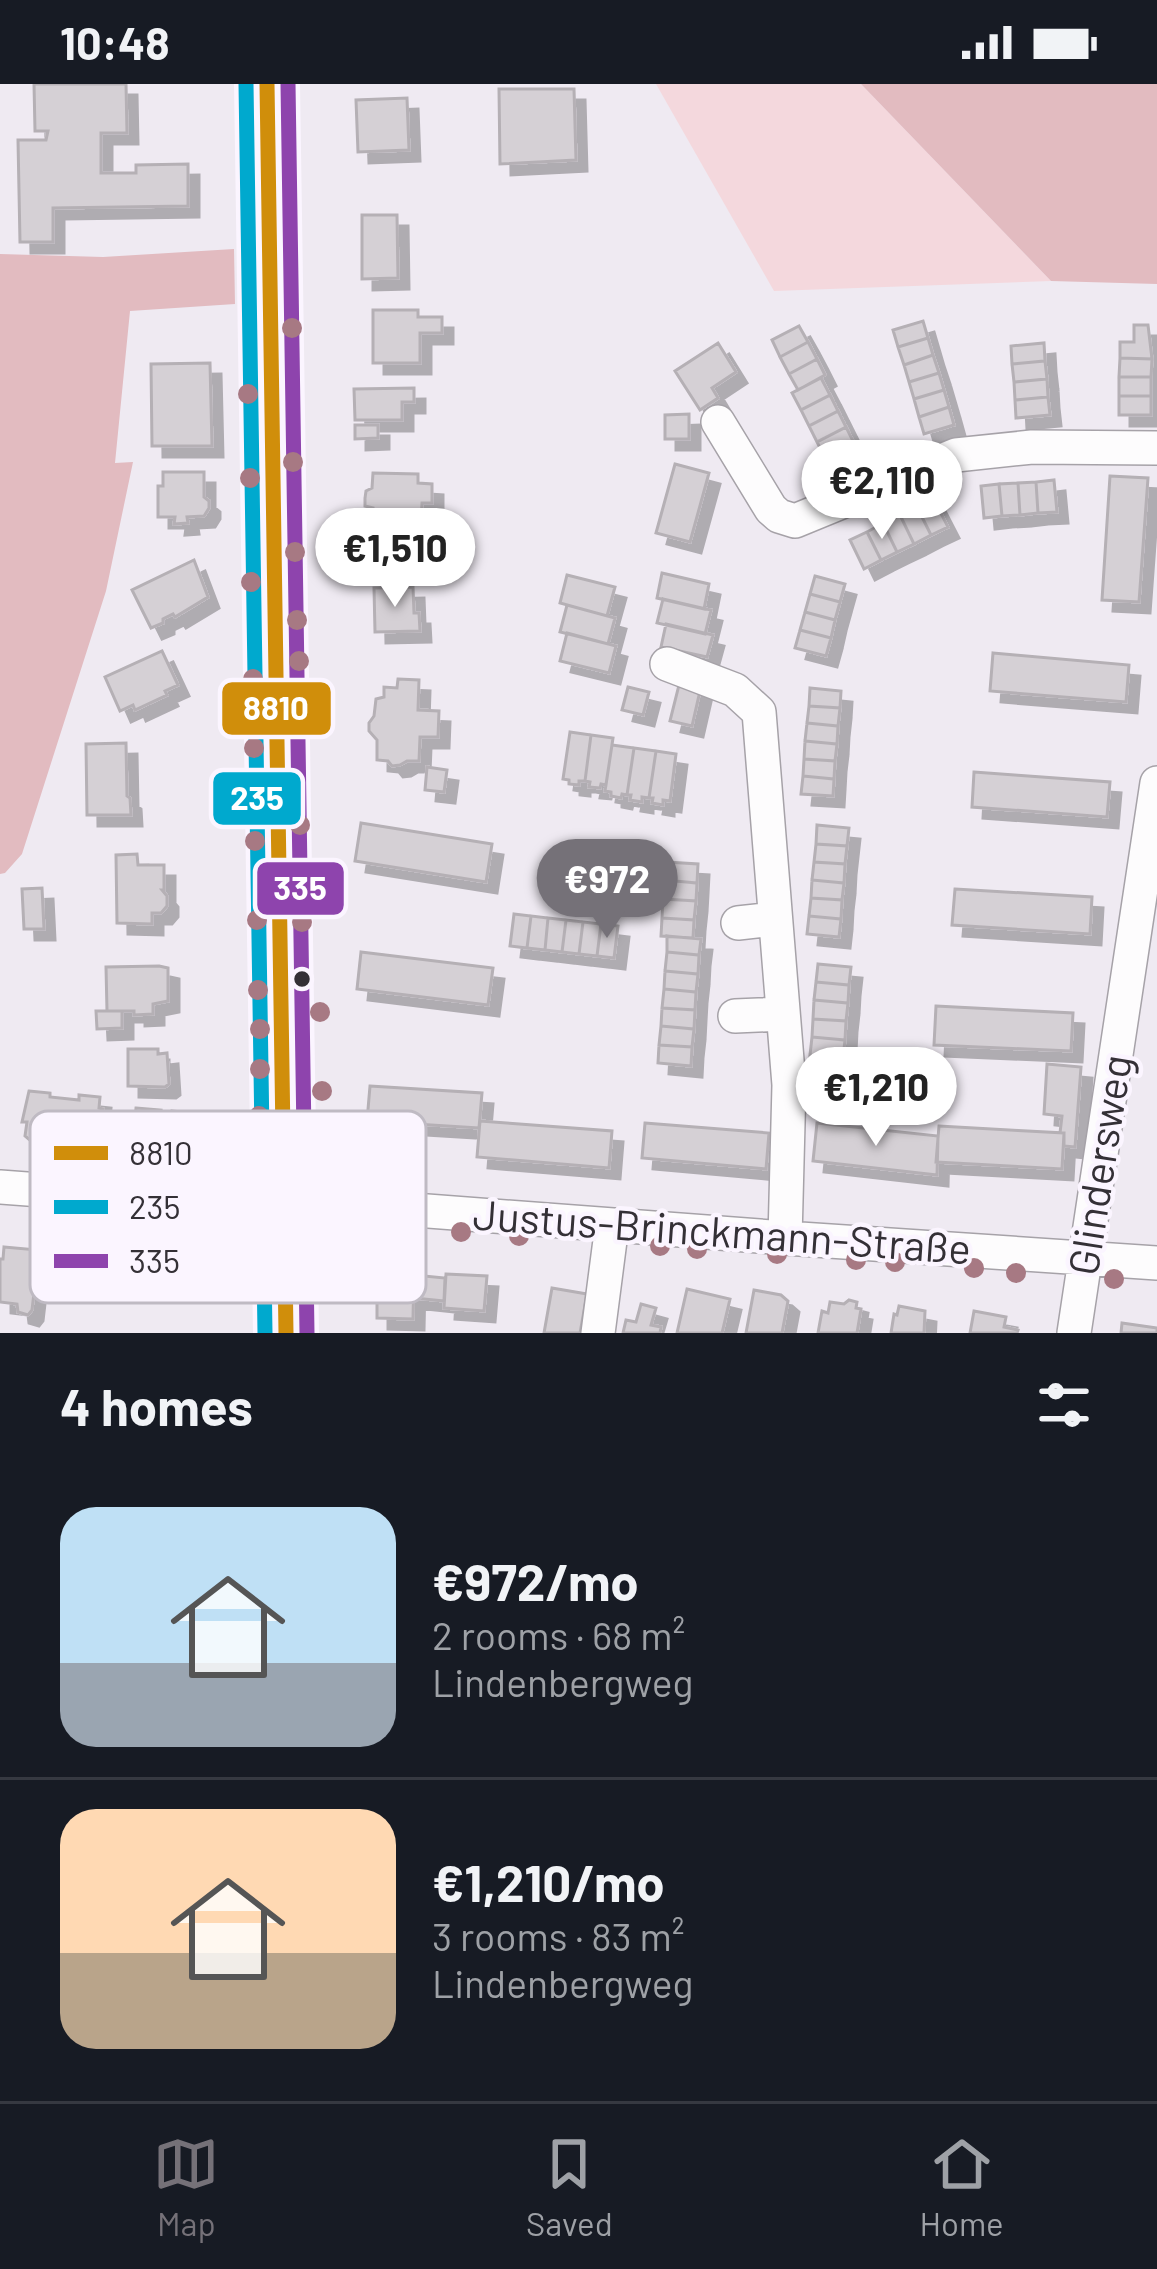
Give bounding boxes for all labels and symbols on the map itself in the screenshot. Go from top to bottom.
pin: €2,110 [784,440,980,542]
pin: €1,510 [297,508,493,610]
line badge: 8810 [220,680,333,737]
text: 8810 [243,687,309,727]
line badge: 235 [211,770,303,827]
text: 235 [230,777,284,817]
pin: €972 [536,839,678,941]
line badge: 335 [255,860,346,917]
text: 335 [273,867,327,907]
unlabelled marker [291,968,313,990]
pin: €1,210 [778,1047,974,1149]
street label: Glindersweg [1056,1051,1141,1279]
legend [30,1111,426,1303]
text: 8810 [129,1132,193,1172]
text: 235 [129,1186,180,1226]
street label: Justus-Brinckmann-Straße [471,1188,973,1272]
text: 335 [129,1240,180,1280]

